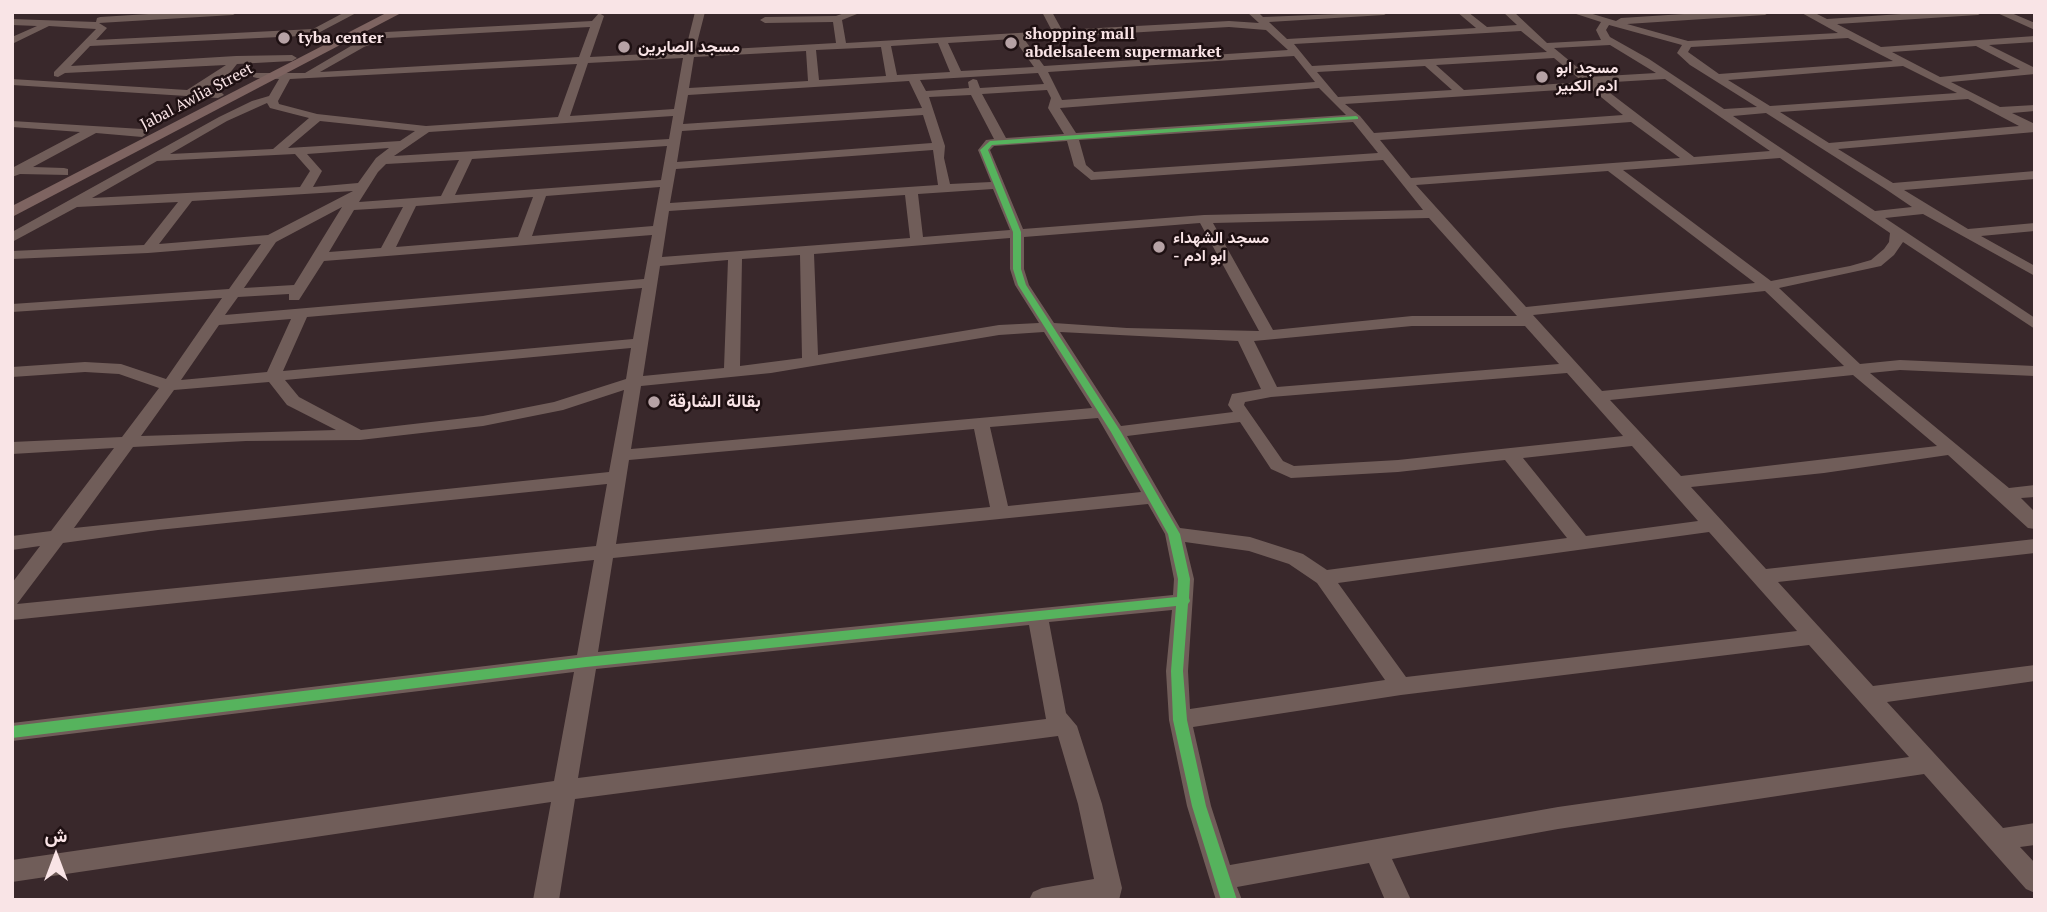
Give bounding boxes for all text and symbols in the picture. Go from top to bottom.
place label: shopping mall abdelsaleem supermarket [1025,24,1222,62]
place label: tyba center [298,28,384,48]
marker: tyba center [276,30,292,46]
marker: shopping mall abdelsaleem supermarket [1003,35,1019,51]
place label: مسجد الصابرين [638,37,740,57]
marker: مسجد الصابرين [616,39,632,55]
place label: مسجد ابو ادم الكبير [1556,58,1618,96]
street label: Jabal Awlia Street [137,59,257,135]
marker: مسجد ابو ادم الكبير [1534,69,1550,85]
place label: مسجد الشهداء - ابو ادم [1173,228,1269,266]
marker: مسجد الشهداء - ابو ادم [1151,239,1167,255]
place label: بقالة الشارقة [668,391,761,413]
marker: بقالة الشارقة [646,394,662,410]
north arrow [21,821,91,891]
text: ش [45,822,67,847]

